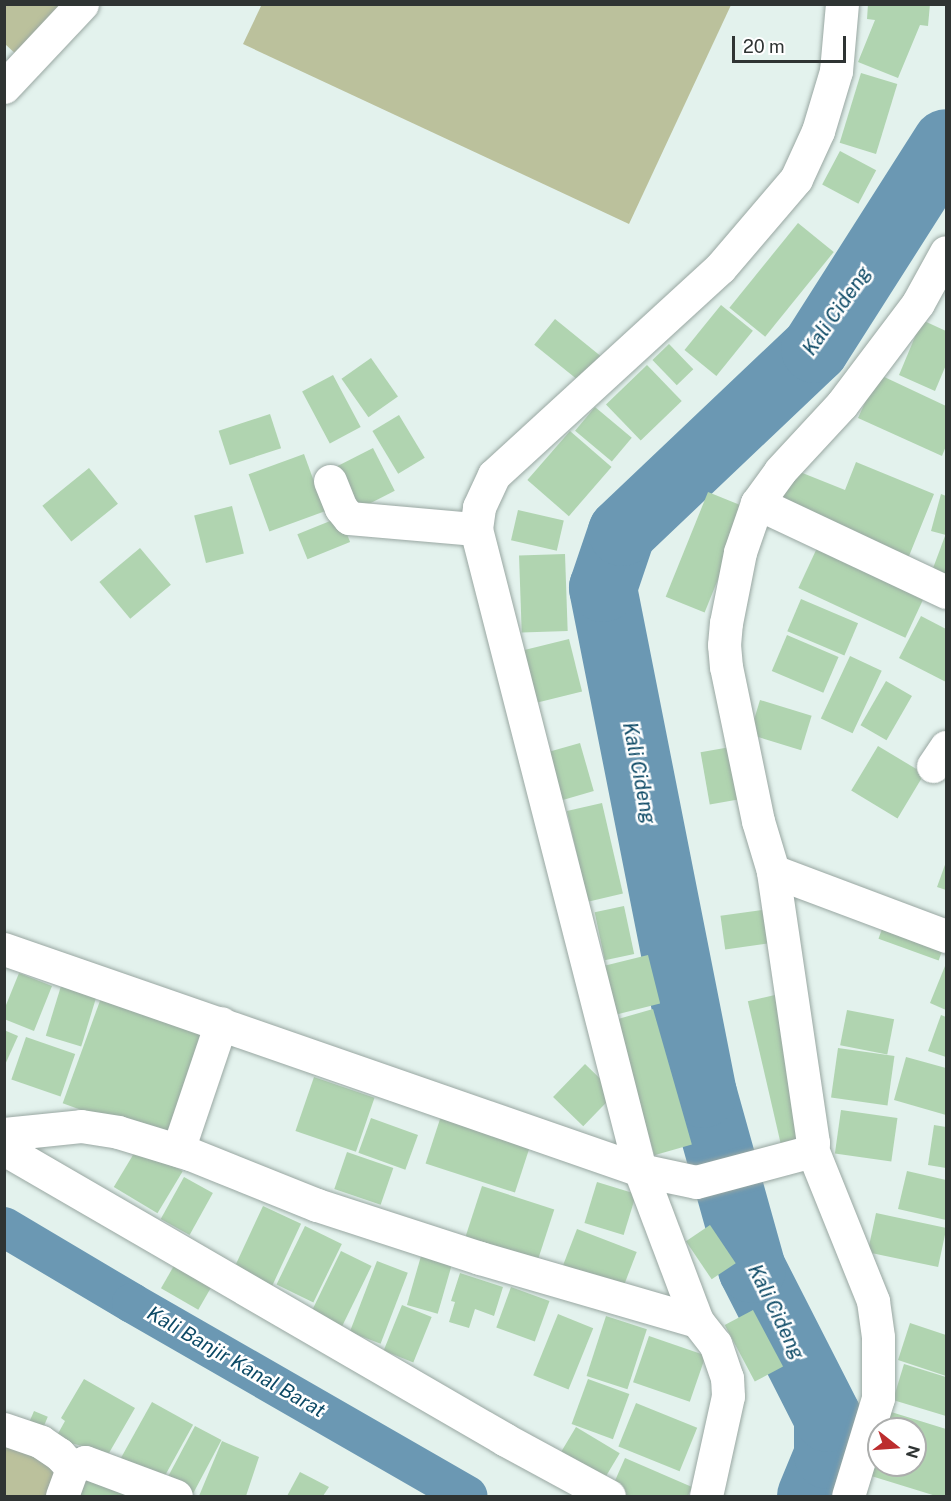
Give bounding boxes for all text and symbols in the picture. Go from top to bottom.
scale bar [735,24,849,62]
text: 20 m [743,36,785,57]
water label: Kali Cideng [798,262,876,360]
water label: Kali Cideng [617,720,661,826]
water label: Kali Cideng [743,1260,809,1364]
water label: Kali Banjir Kanal Barat [143,1301,329,1423]
north arrow [867,1417,927,1477]
text: N [902,1443,924,1461]

